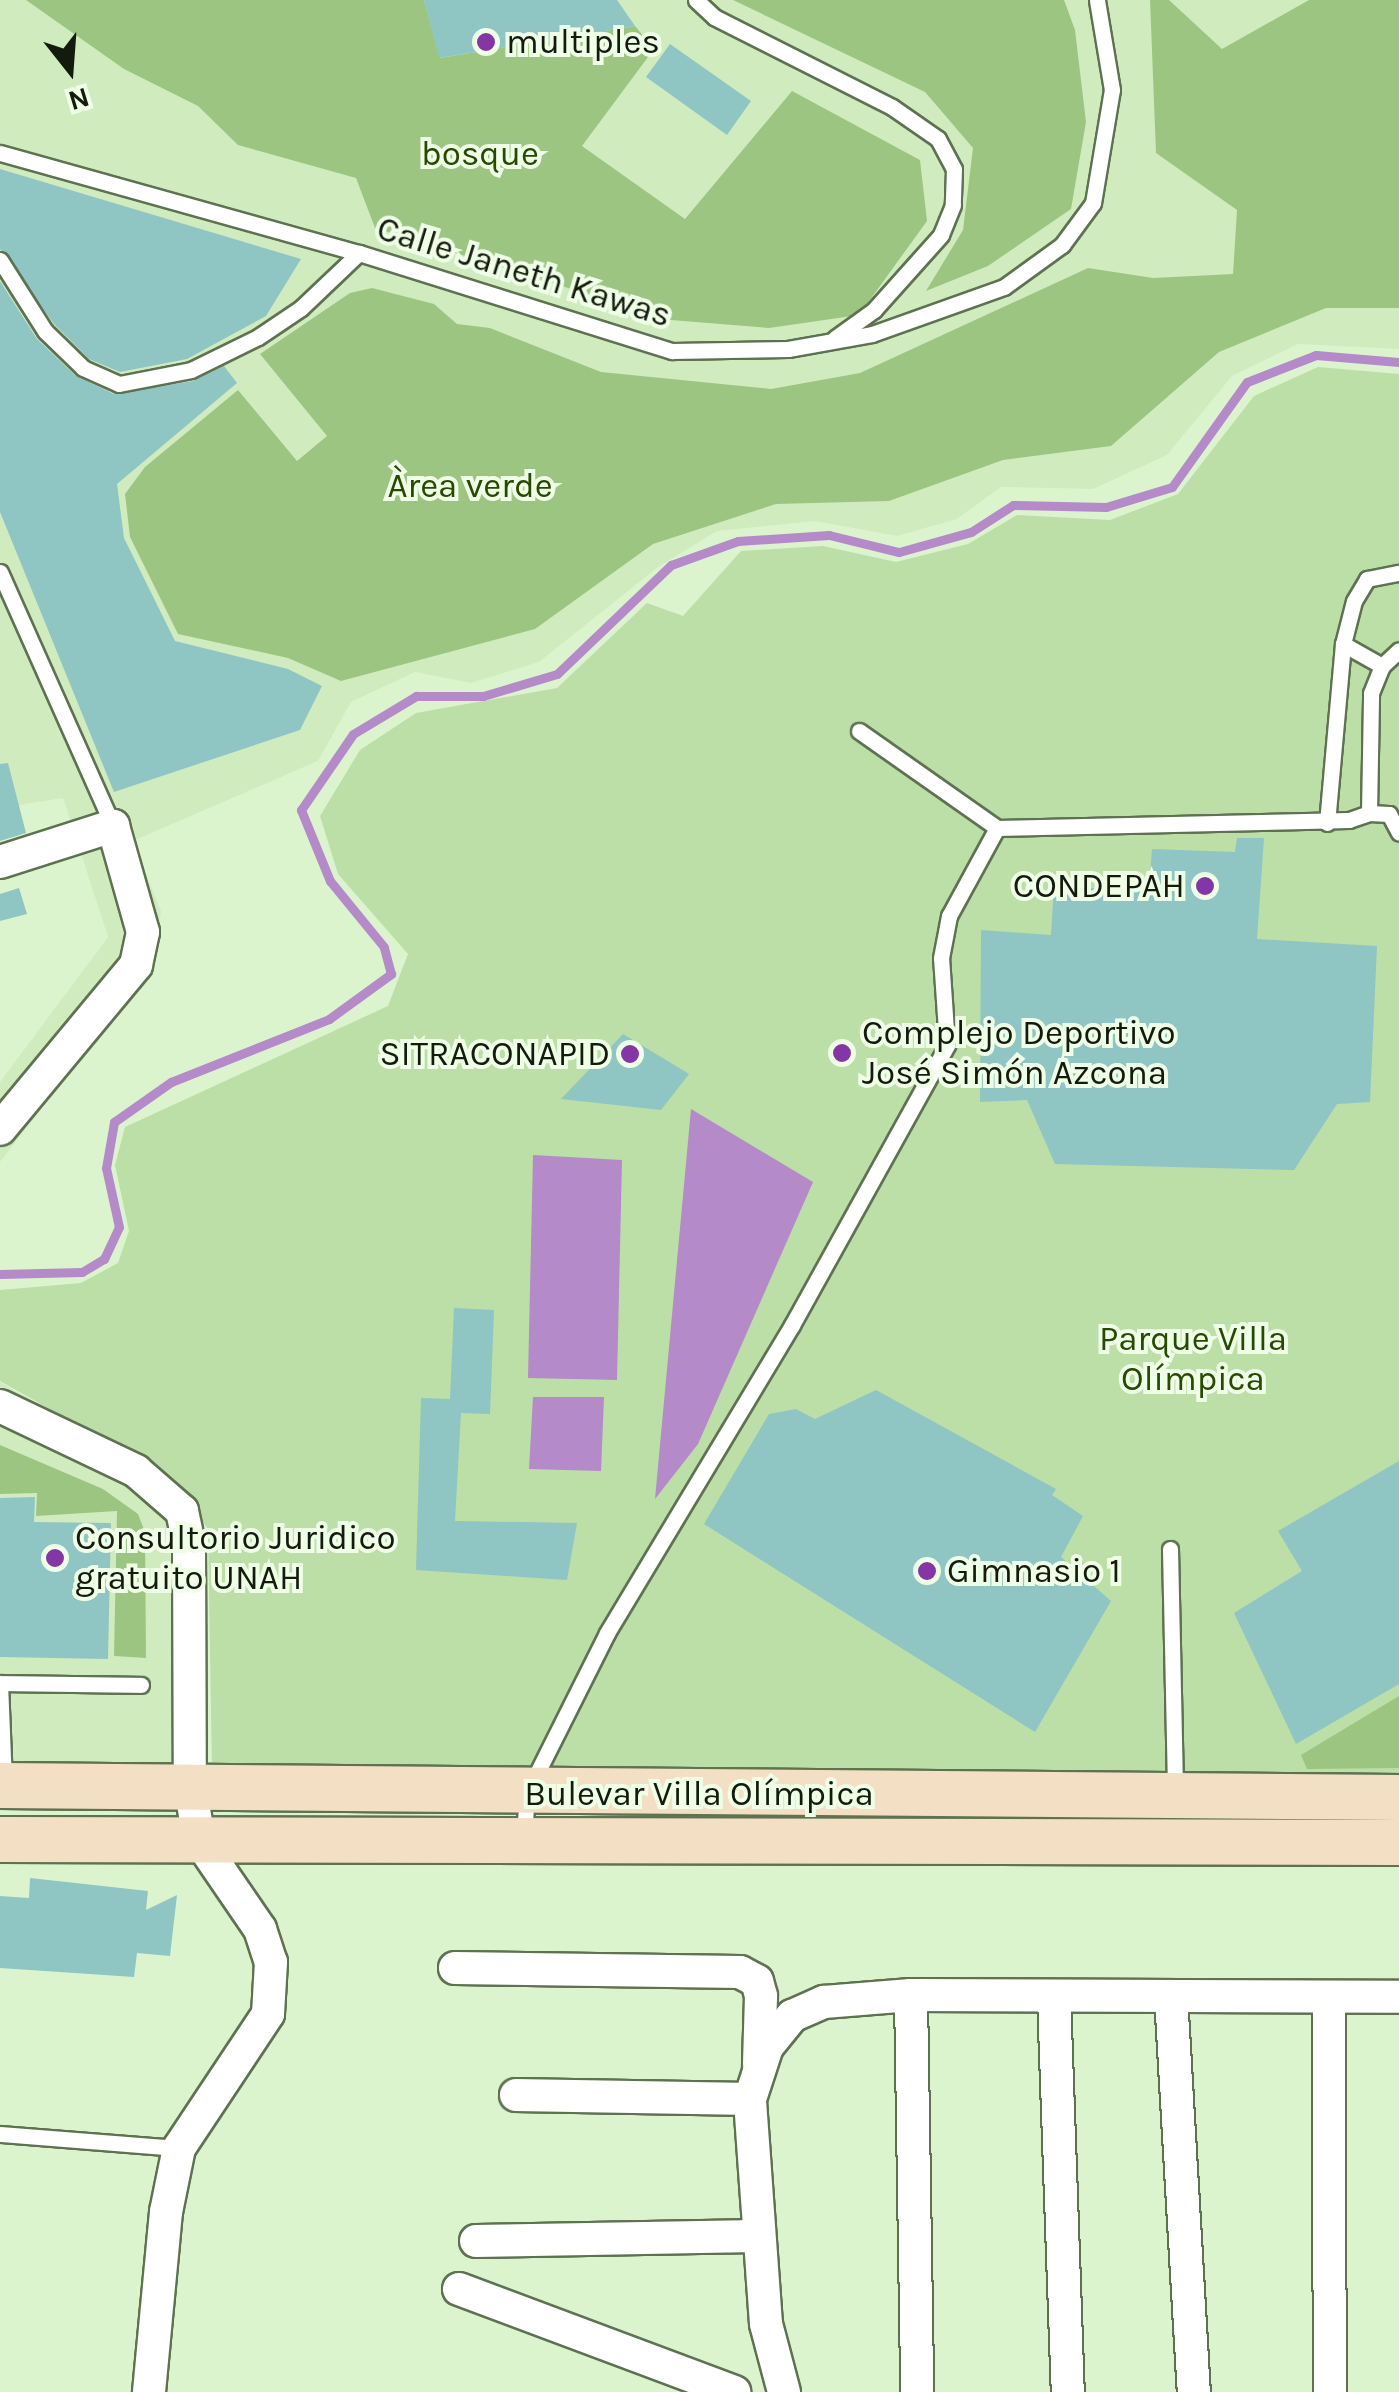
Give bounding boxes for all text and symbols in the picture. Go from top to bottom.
north arrow [20,20,120,120]
place label: multiples [506,21,660,63]
marker: multiples [475,31,497,53]
text: N [65,80,93,118]
park label: bosque [421,133,539,175]
street label: Calle Janeth Kawas [372,207,676,337]
park label: Àrea verde [387,465,553,507]
place label: CONDEPAH [1013,865,1185,907]
marker: CONDEPAH [1194,875,1216,897]
place label: Complejo Deportivo José Simón Azcona [862,1012,1176,1094]
place label: SITRACONAPID [380,1033,610,1075]
marker: Complejo Deportivo José Simón Azcona [831,1042,853,1064]
marker: SITRACONAPID [619,1043,641,1065]
park label: Parque Villa Olímpica [1099,1318,1287,1400]
place label: Consultorio Juridico gratuito UNAH [75,1517,396,1599]
marker: Consultorio Juridico gratuito UNAH [44,1547,66,1569]
place label: Gimnasio 1 [947,1550,1121,1592]
marker: Gimnasio 1 [916,1560,938,1582]
street label: Bulevar Villa Olímpica [524,1773,874,1815]

